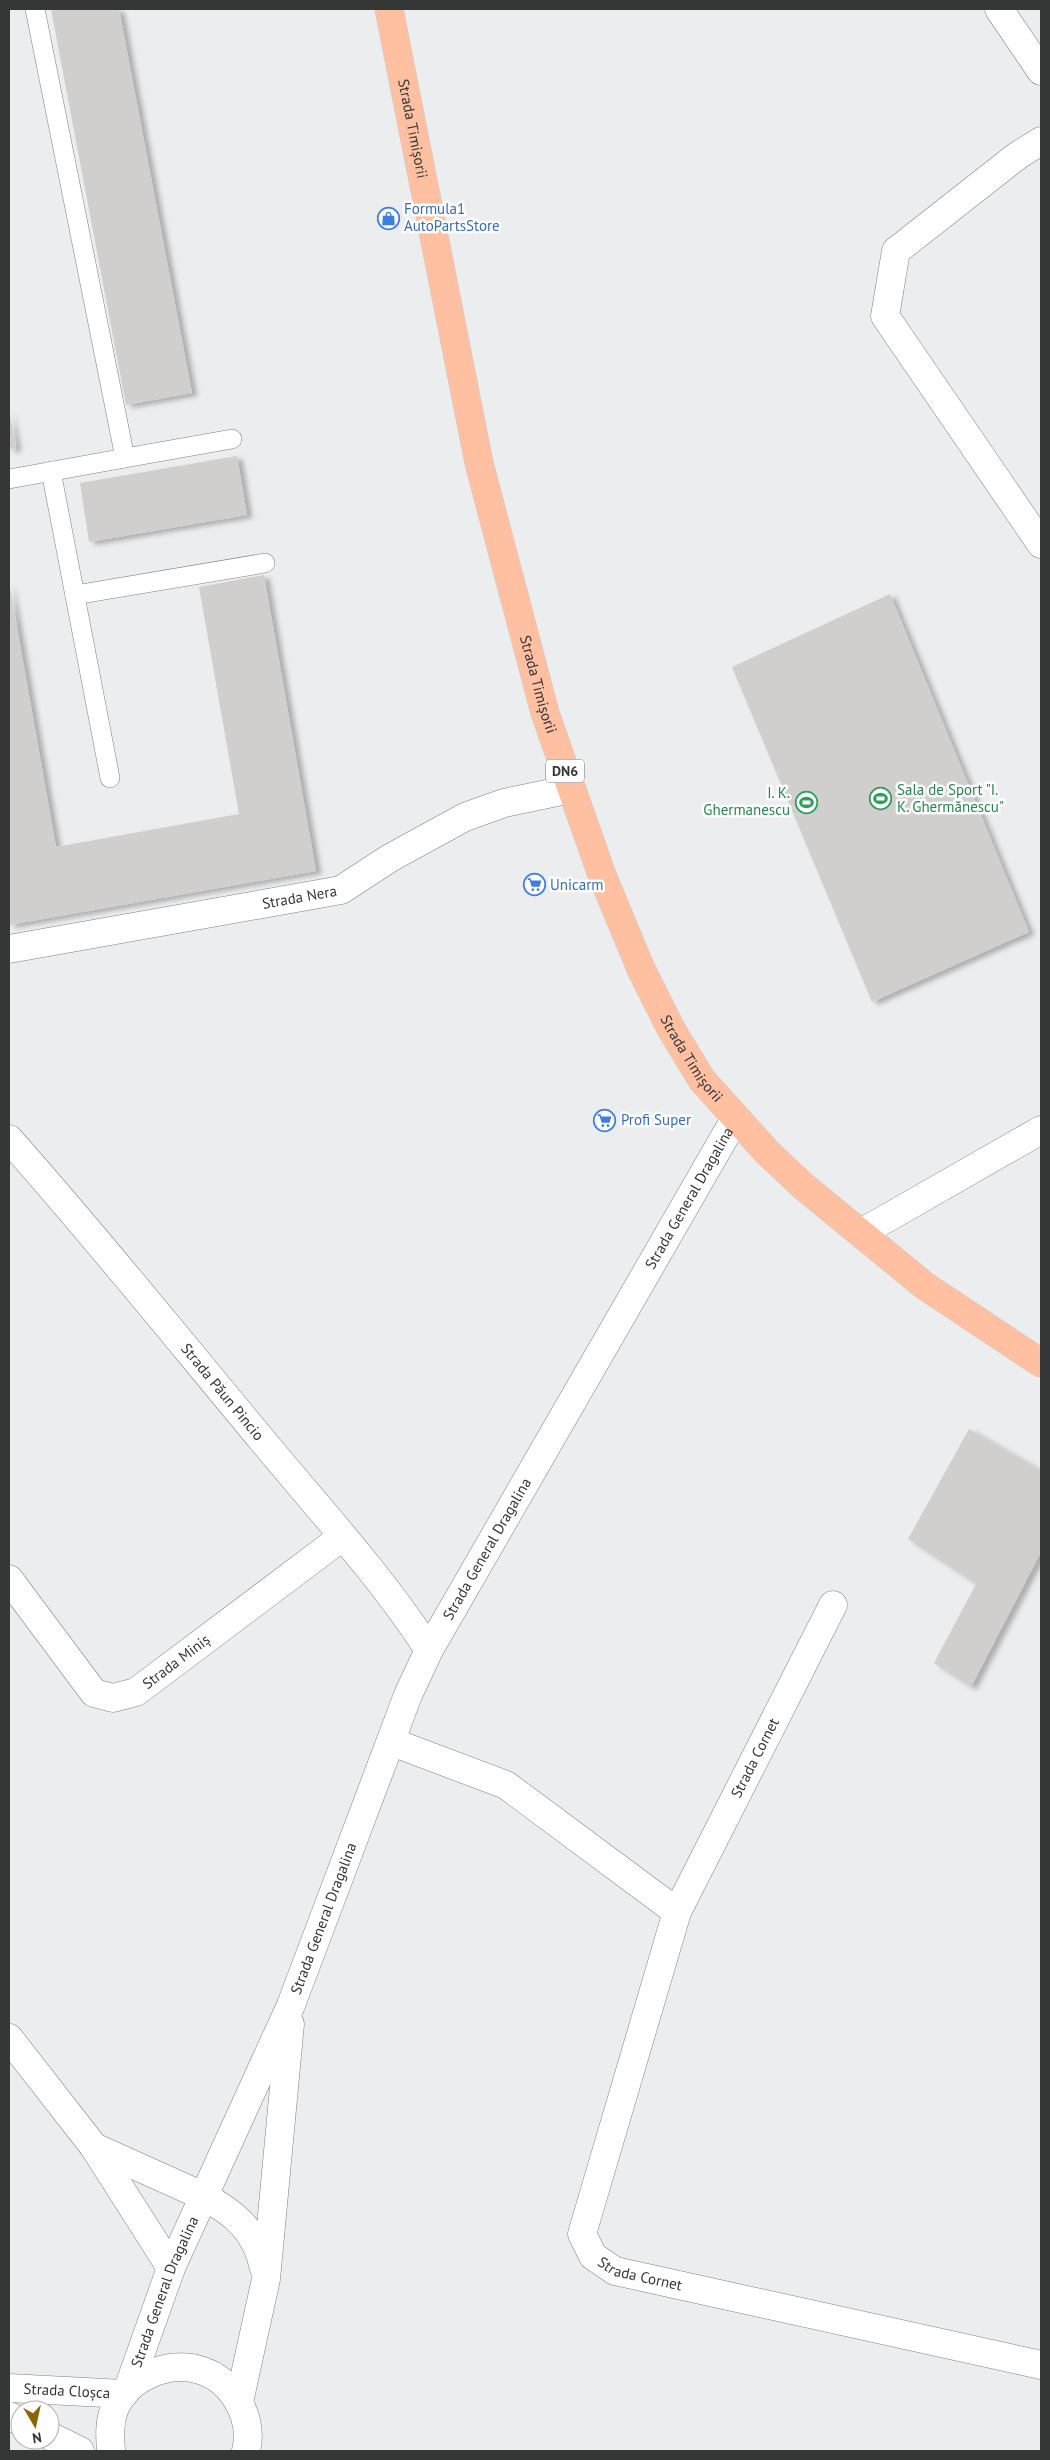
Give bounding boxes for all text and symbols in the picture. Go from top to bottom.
street label: Strada Timișorii [394,77,432,180]
place label: Formula1 AutoPartsStore [404,199,500,235]
shop icon: Formula1 AutoPartsStore [376,206,400,230]
street label: Strada Timișorii [516,633,561,736]
road number: DN6 [546,759,584,782]
place label: Sala de Sport "I. K. Ghermănescu" [897,780,1004,816]
place label: I. K. Ghermanescu [703,783,790,819]
sports icon: Sala de Sport "I. K. Ghermănescu" [869,787,893,811]
sports icon: I. K. Ghermanescu [794,790,818,814]
supermarket icon: Unicarm [522,873,546,897]
place label: Unicarm [550,875,604,894]
street label: Strada Nera [261,881,338,913]
street label: Strada Timișorii [657,1012,727,1106]
supermarket icon: Profi Super [593,1108,617,1132]
place label: Profi Super [621,1110,691,1129]
street label: Strada General Dragalina [641,1124,737,1272]
street label: Strada Păun Pincio [177,1339,268,1444]
street label: Strada General Dragalina [438,1474,535,1623]
street label: Strada Miniș [138,1630,213,1693]
street label: Strada Cornet [726,1715,783,1801]
street label: Strada General Dragalina [286,1840,360,1997]
street label: Strada General Dragalina [126,2213,202,2370]
street label: Strada Cornet [594,2252,684,2295]
street label: Strada Cloșca [23,2379,111,2402]
north arrow [10,2400,60,2450]
text: N [31,2428,43,2447]

